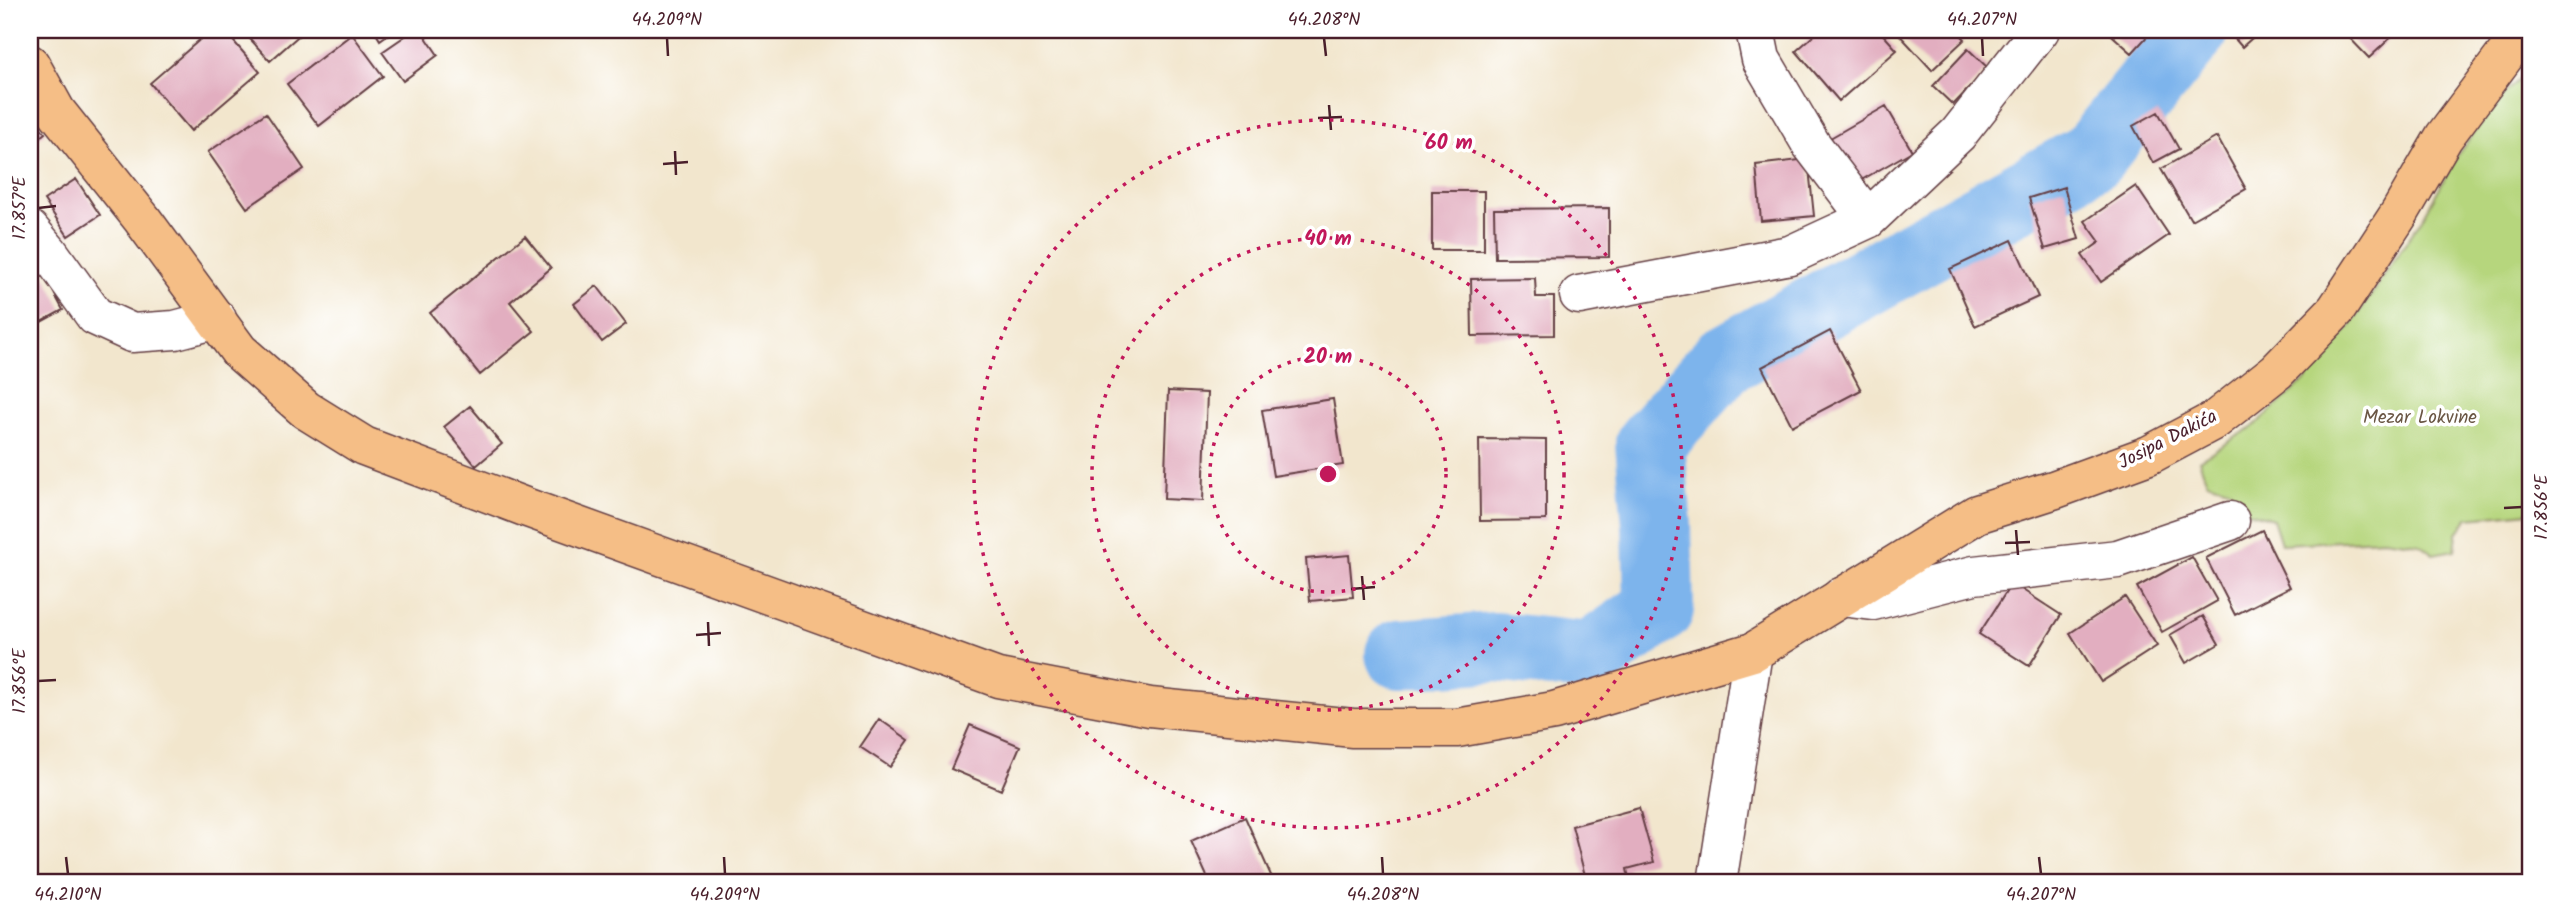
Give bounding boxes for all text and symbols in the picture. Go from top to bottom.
text: 44.209°N [632,6,702,35]
text: 44.208°N [1288,6,1360,35]
text: 44.207°N [1947,6,2017,35]
text: 60 m [1425,127,1473,160]
text: 17.857°E [6,176,35,240]
text: 40 m [1304,223,1352,256]
text: 20 m [1304,341,1352,374]
street label: Josipa Dakića [2113,402,2223,478]
park label: Mezar Lokvine [2363,403,2477,433]
centre of rings [1316,462,1340,486]
text: 17.856°E [2528,474,2557,540]
text: 17.856°E [6,648,35,714]
text: 44.210°N [34,881,102,910]
text: 44.209°N [690,881,760,910]
text: 44.208°N [1347,881,1419,910]
text: 44.207°N [2006,881,2076,910]

